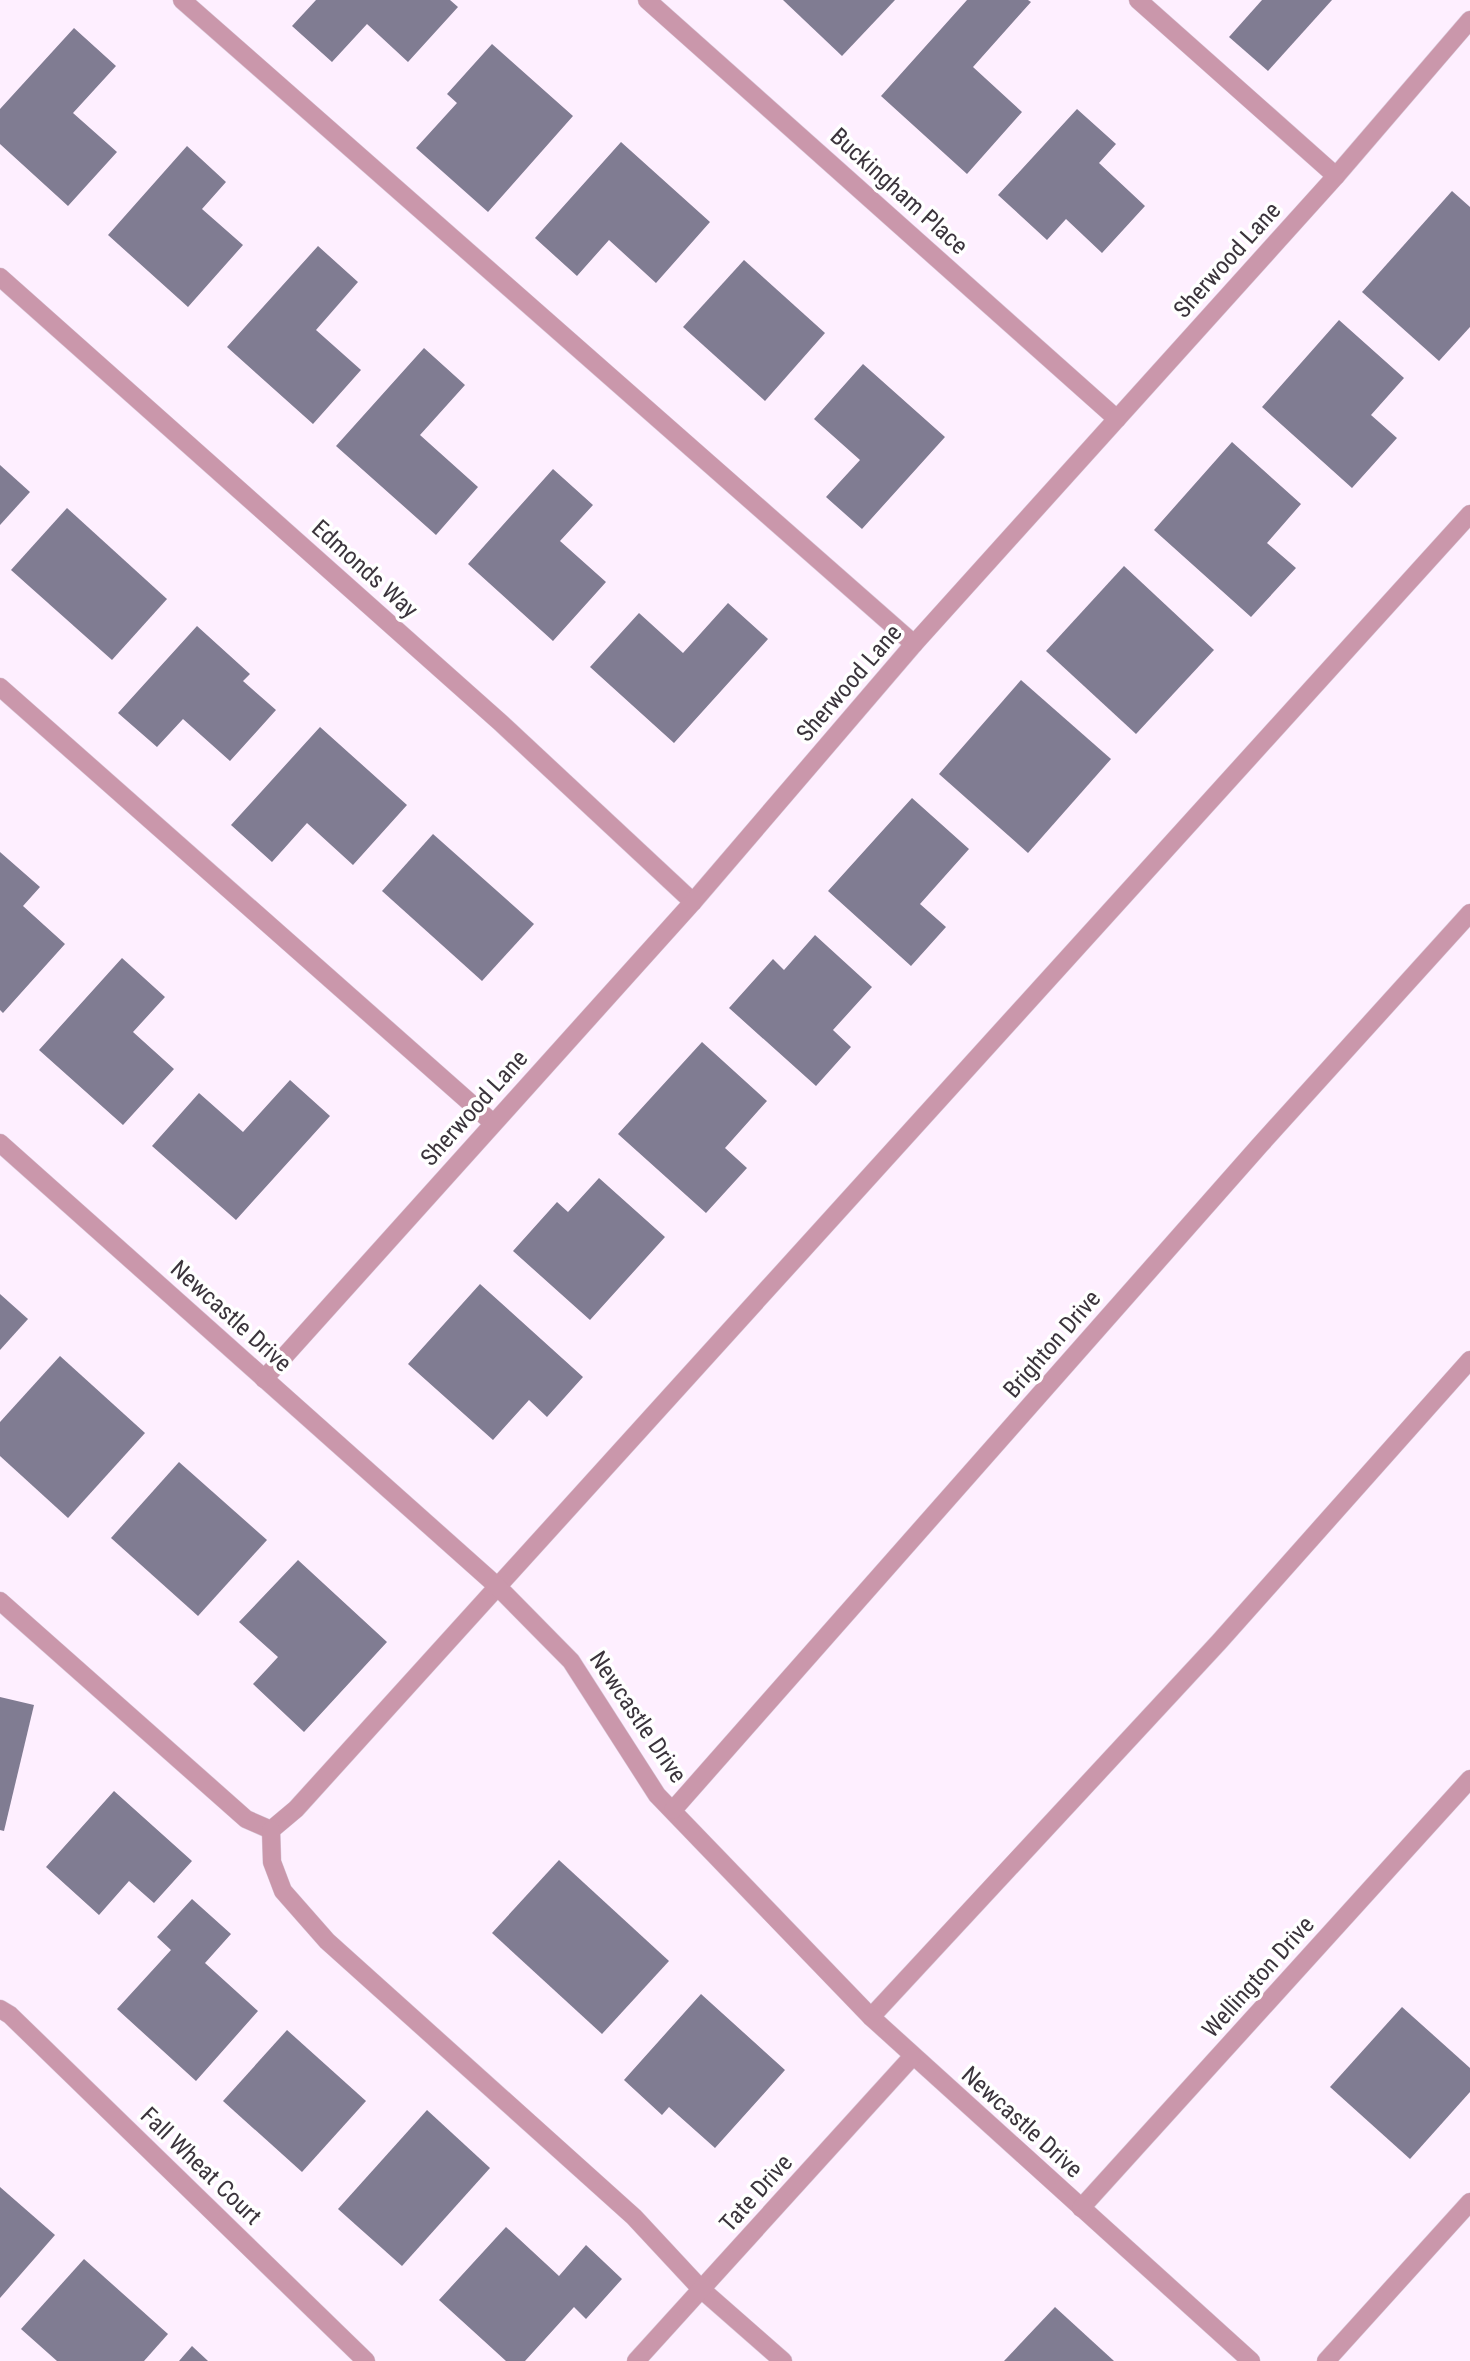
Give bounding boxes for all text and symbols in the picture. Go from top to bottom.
street label: Buckingham Place [825,122,973,260]
street label: Sherwood Lane [1168,196,1286,324]
street label: Edmonds Way [306,514,424,624]
street label: Sherwood Lane [791,619,907,747]
street label: Sherwood Lane [415,1044,533,1172]
street label: Newcastle Drive [165,1255,297,1377]
street label: Brighton Drive [998,1285,1106,1403]
street label: Newcastle Drive [584,1646,692,1788]
street label: Wellington Drive [1196,1911,1320,2043]
street label: Newcastle Drive [956,2061,1088,2183]
street label: Fall Wheat Court [135,2102,267,2230]
street label: Tate Drive [714,2149,798,2237]

